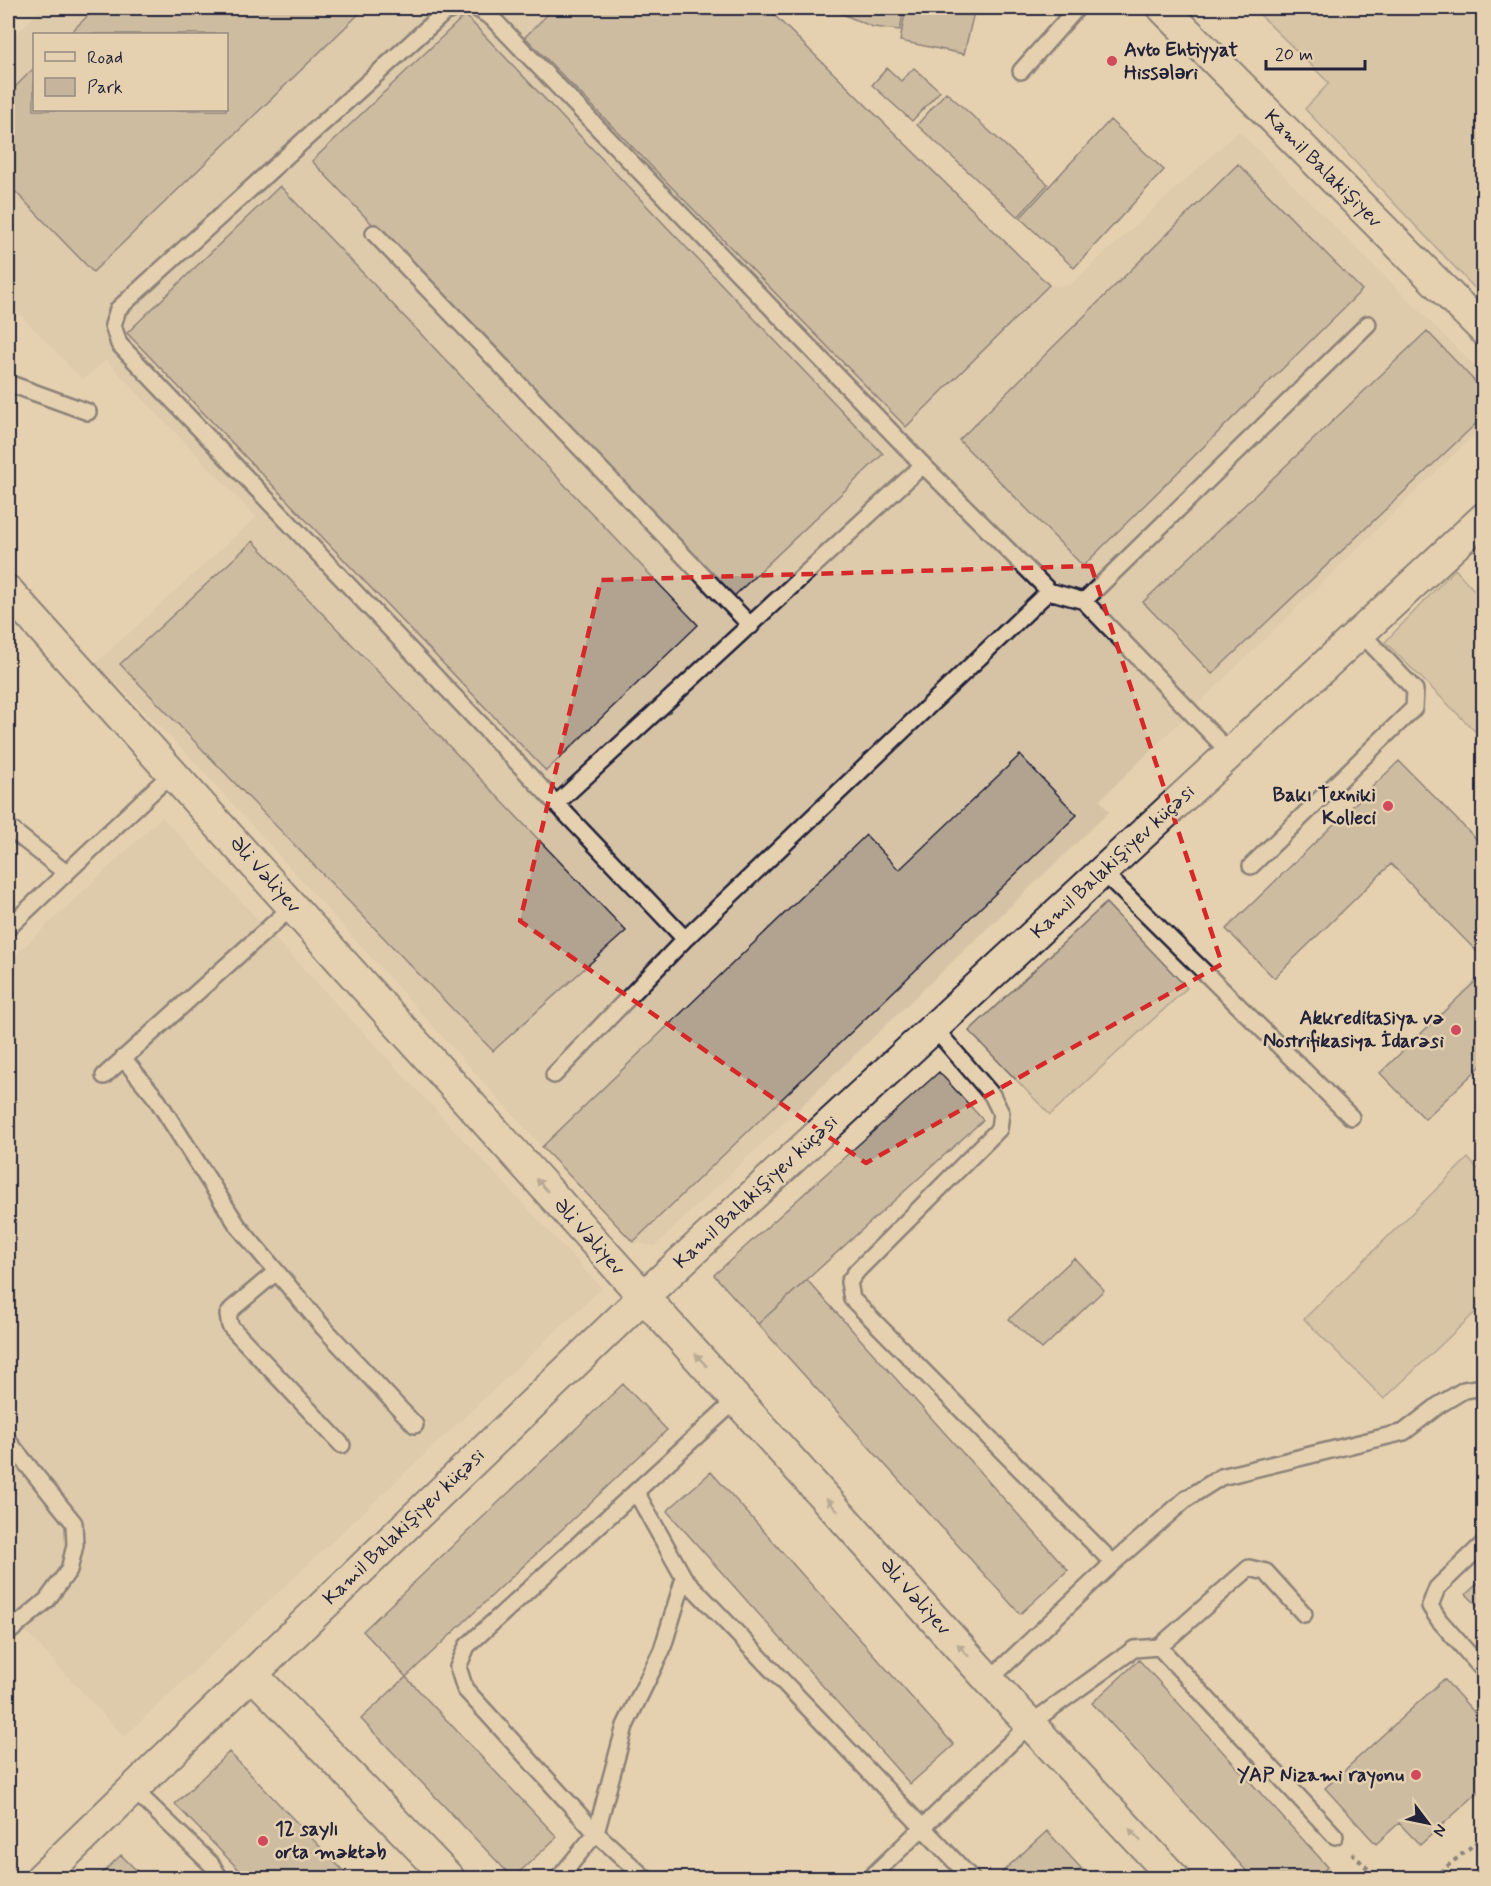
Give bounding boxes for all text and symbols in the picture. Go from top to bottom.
legend [33,33,228,111]
scale bar [1266,33,1365,71]
place label: Avto Ehtiyyat Hissәlәri [1124,37,1238,87]
text: 20 m [1275,43,1313,67]
text: Road [87,46,123,70]
marker: Avto Ehtiyyat Hissәlәri [1105,54,1119,68]
text: Park [87,76,123,100]
street label: Kamil Balakişiyev [1258,104,1388,234]
street label: Kamil Balakişiyev küçəsi [1025,779,1201,945]
place label: Bakı Texniki Kolleci [1273,782,1376,832]
marker: Bakı Texniki Kolleci [1381,799,1395,813]
street label: Əli Vəliyev [223,830,307,920]
place label: Akkreditasiya və Nostrifikasiya İdarəsi [1263,1005,1444,1055]
marker: Akkreditasiya və Nostrifikasiya İdarəsi [1449,1023,1463,1037]
street label: Kamil Balakişiyev küçəsi [668,1109,844,1275]
one-way arrow [535,1177,549,1192]
street label: Əli Vəliyev [547,1192,631,1282]
one-way arrow [695,1354,709,1368]
street label: Kamil Balakişiyev küçəsi [317,1443,491,1611]
one-way arrow [826,1498,839,1513]
street label: Əli Vəliyev [873,1552,957,1642]
one-way arrow [957,1643,970,1658]
place label: YAP Nizami rayonu [1237,1762,1404,1789]
marker: YAP Nizami rayonu [1409,1768,1423,1782]
north arrow [1398,1793,1458,1853]
place label: 12 saylı orta məktəb [275,1816,386,1866]
text: N [1428,1820,1451,1840]
one-way arrow [1128,1828,1142,1843]
marker: 12 saylı orta məktəb [256,1834,270,1848]

